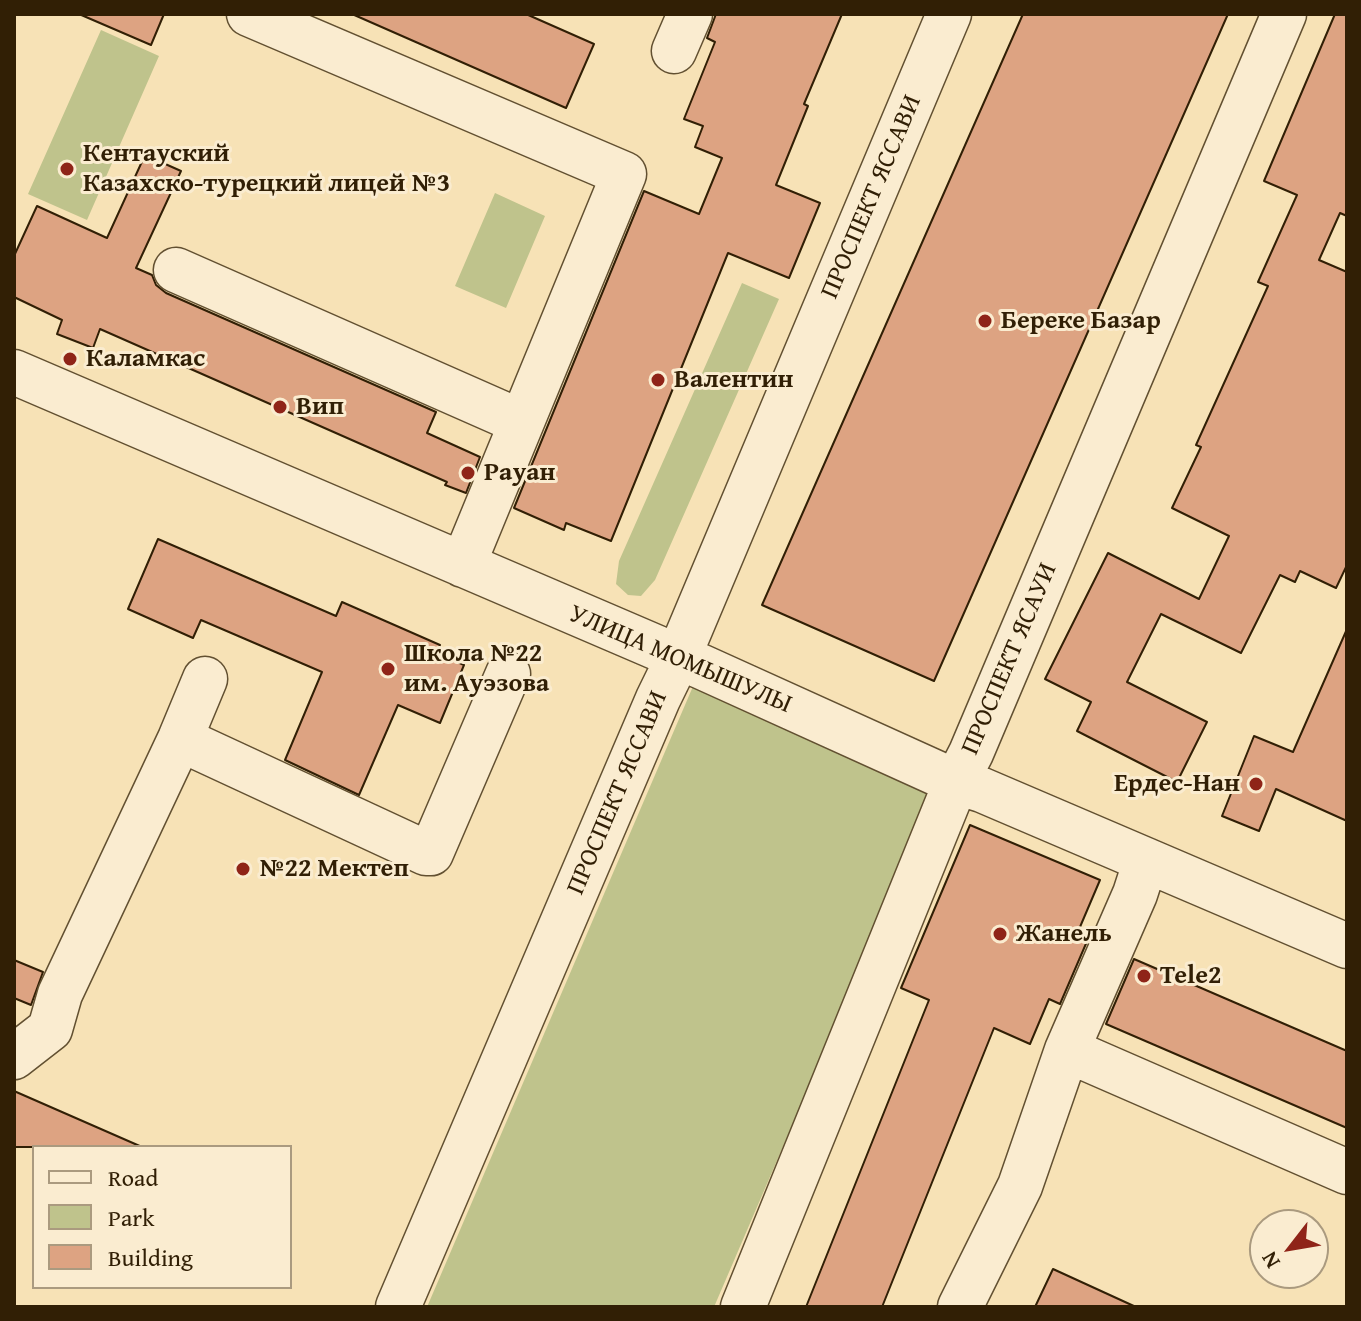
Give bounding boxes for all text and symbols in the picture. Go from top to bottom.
street label: ПРОСПЕКТ ЯССАВИ [815,90,929,304]
place label: Кентауский Казахско-турецкий лицей №3 [83,138,450,200]
marker: Кентауский Казахско-турецкий лицей №3 [58,160,76,178]
place label: Береке Базар [1001,305,1161,337]
marker: Береке Базар [976,312,994,330]
place label: Каламкас [86,343,205,375]
marker: Каламкас [61,350,79,368]
place label: Валентин [674,364,793,396]
marker: Валентин [649,371,667,389]
place label: Вип [296,391,344,423]
marker: Вип [271,398,289,416]
place label: Рауан [484,457,555,489]
marker: Рауан [459,464,477,482]
street label: ПРОСПЕКТ ЯСАУИ [956,558,1064,760]
street label: УЛИЦА МОМЫШУЛЫ [564,599,796,721]
place label: Школа №22 им. Ауэзова [404,638,549,700]
marker: Школа №22 им. Ауэзова [379,660,397,678]
street label: ПРОСПЕКТ ЯССАВИ [561,686,675,900]
place label: Ердес-Нан [1114,768,1240,800]
marker: Ердес-Нан [1247,775,1265,793]
place label: №22 Мектеп [259,853,409,885]
marker: №22 Мектеп [234,860,252,878]
place label: Жанель [1016,918,1112,950]
marker: Жанель [991,925,1009,943]
place label: Tele2 [1160,960,1221,992]
marker: Tele2 [1135,967,1153,985]
legend [32,1145,292,1289]
text: Road [108,1160,158,1195]
text: Park [108,1200,154,1235]
north arrow [1249,1209,1329,1289]
text: Building [108,1240,193,1275]
text: N [1253,1246,1288,1275]

